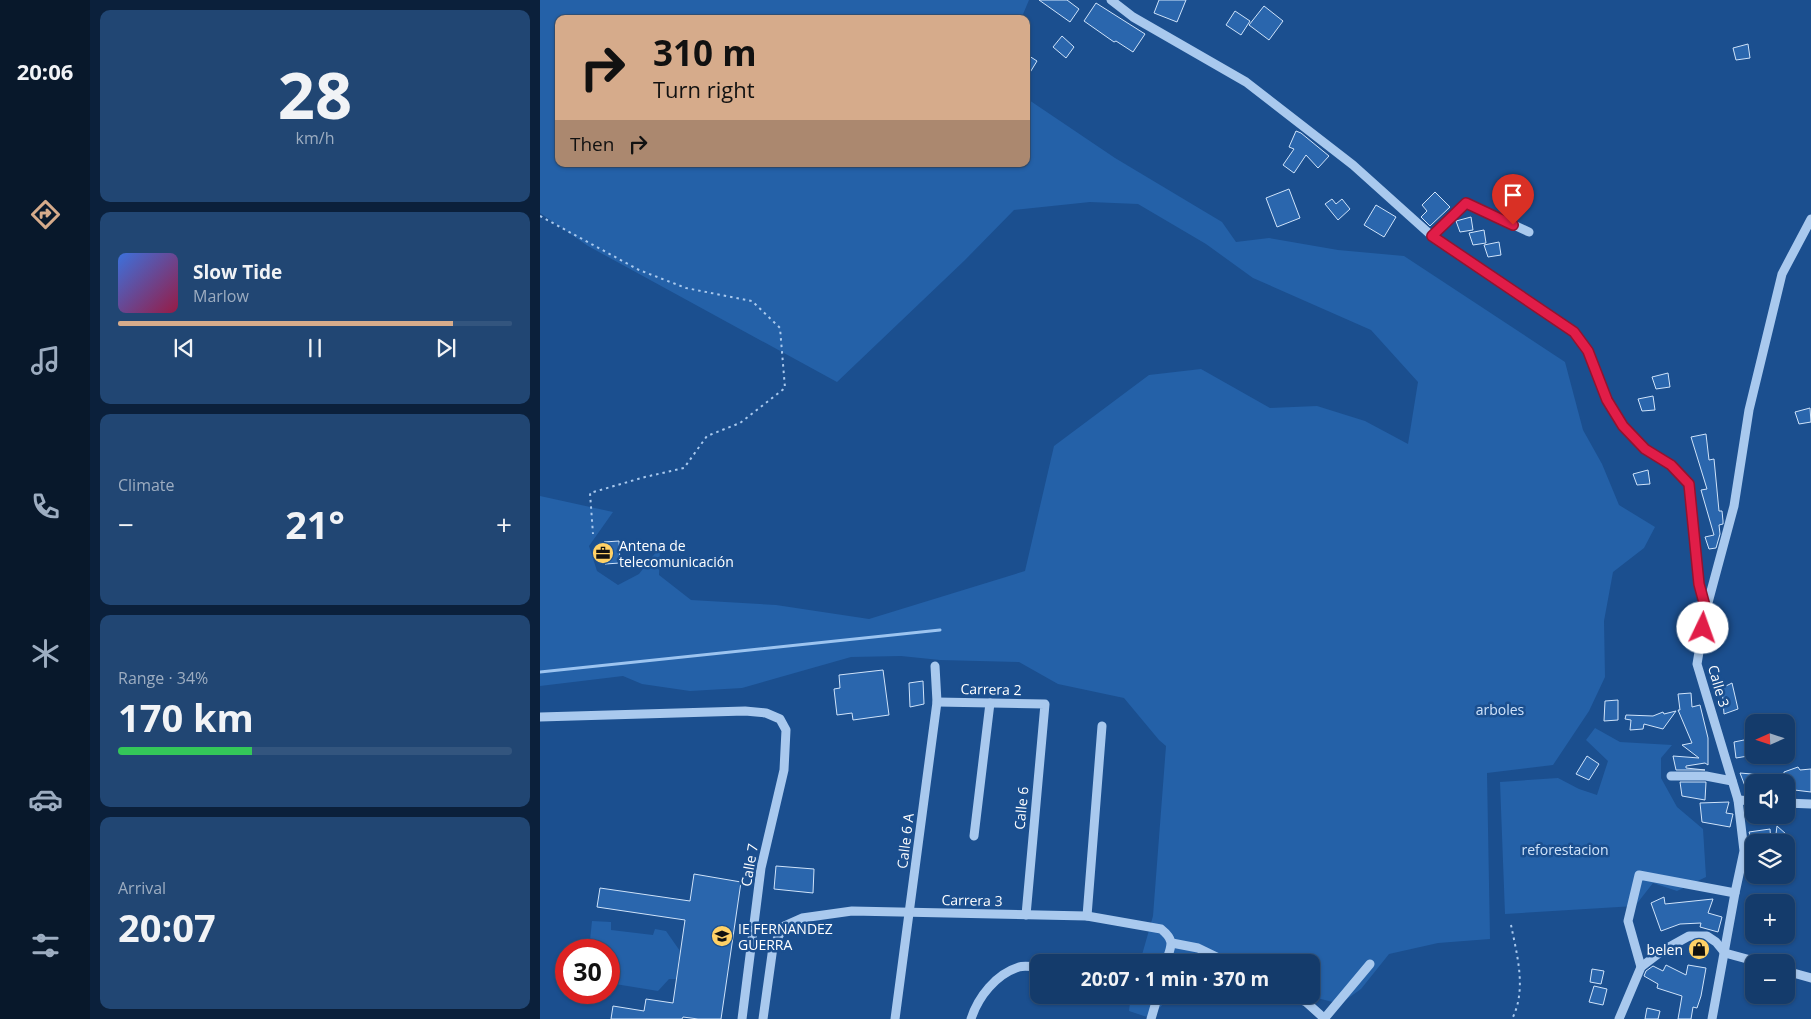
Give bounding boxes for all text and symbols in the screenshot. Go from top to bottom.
text: 310 m [653,29,757,76]
icon: right [570,35,635,100]
text: 28 [278,50,352,138]
text: 20:06 [17,56,73,86]
text: Turn right [653,74,755,104]
text: km/h [296,127,334,149]
icon: right [624,130,652,158]
text: Then [570,131,614,157]
pin [1492,174,1534,225]
icon: arrive [1499,181,1527,209]
icon: directions [28,197,63,232]
text: Slow Tide [193,259,282,285]
text: Marlow [193,285,249,307]
icon: previous [170,334,198,362]
icon: pause [301,334,329,362]
icon: next [432,334,460,362]
icon: music [28,343,63,378]
text: Climate [118,474,175,496]
icon: phone [28,489,63,524]
text: 21° [285,498,345,550]
text: − [118,505,134,543]
text: + [496,505,512,543]
place label: Antena de telecomunicación [619,536,734,571]
office icon: Antena de telecomunicación [591,541,615,565]
position arrow [1676,601,1728,653]
icon: climate [28,636,63,671]
street label: Calle 3 [1704,663,1734,709]
text: Range · 34% [118,667,208,689]
street label: Carrera 2 [960,679,1022,699]
text: 170 km [118,691,254,743]
park label: arboles [1476,700,1525,719]
north arrow [1745,714,1795,764]
map controls [1745,714,1795,1004]
button: sound [1745,774,1795,824]
icon: car [28,782,63,817]
street label: Calle 6 [1010,786,1032,830]
street label: Calle 6 A [892,812,918,870]
button: layers [1745,834,1795,884]
park label: reforestacion [1522,840,1609,859]
street label: Calle 7 [736,842,762,888]
text: Arrival [118,877,166,899]
street label: Carrera 3 [941,890,1003,910]
button: + [1745,894,1795,944]
text: 20:07 [118,901,216,953]
place label: IE FERNANDEZ GUERRA [738,919,833,954]
school or university icon: IE FERNANDEZ GUERRA [710,924,734,948]
icon: filters [28,928,63,963]
shop icon: belen [1687,937,1711,961]
speed limit sign: 30 [555,939,620,1004]
place label: belen [1647,940,1683,959]
button: − [1745,954,1795,1004]
text: 20:07 · 1 min · 370 m [1081,966,1269,992]

